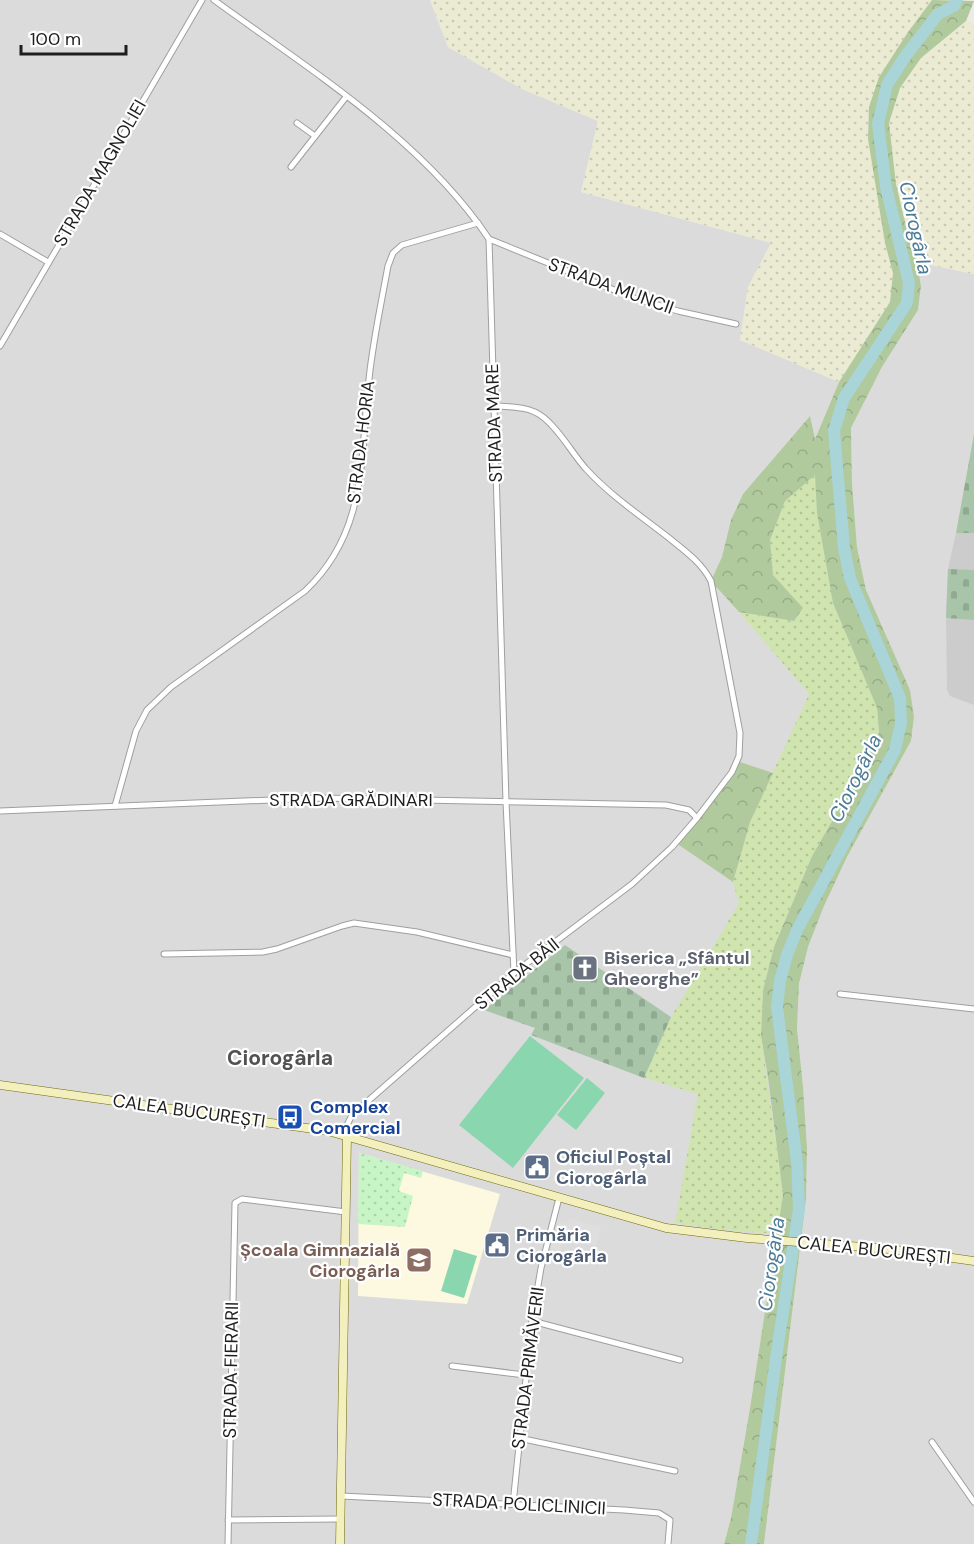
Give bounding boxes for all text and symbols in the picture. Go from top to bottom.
scale bar [21,18,126,56]
text: 100 m [30,27,81,51]
street label: STRADA MAGNOLIEI [48,95,152,251]
water label: Ciorogârla [893,179,939,277]
street label: STRADA MUNCII [545,252,677,320]
street label: STRADA MARE [480,363,508,483]
street label: STRADA HORIA [342,379,380,505]
water label: Ciorogârla [823,730,887,826]
street label: STRADA GRĂDINARI [269,788,433,812]
street label: STRADA BĂII [470,933,564,1015]
place label: Biserica „Sfântul Gheorghe” [604,946,750,991]
church icon: Biserica „Sfântul Gheorghe” [570,953,600,983]
district label: Ciorogârla [227,1044,333,1072]
street label: CALEA BUCUREȘTI [111,1088,267,1134]
place label: Complex Comercial [310,1095,400,1140]
bus stop icon: Complex Comercial [275,1102,305,1132]
place label: Oficiul Poștal Ciorogârla [556,1145,671,1190]
public building icon: Oficiul Poștal Ciorogârla [522,1152,552,1182]
water label: Ciorogârla [752,1215,790,1313]
place label: Primăria Ciorogârla [516,1223,607,1268]
public building icon: Primăria Ciorogârla [482,1230,512,1260]
street label: CALEA BUCUREȘTI [796,1230,952,1270]
place label: Școala Gimnazială Ciorogârla [240,1238,400,1283]
school or university icon: Școala Gimnazială Ciorogârla [404,1245,434,1275]
street label: STRADA PRIMĂVERII [506,1286,550,1450]
street label: STRADA FIERARII [218,1301,244,1439]
street label: STRADA POLICLINICII [432,1487,606,1521]

